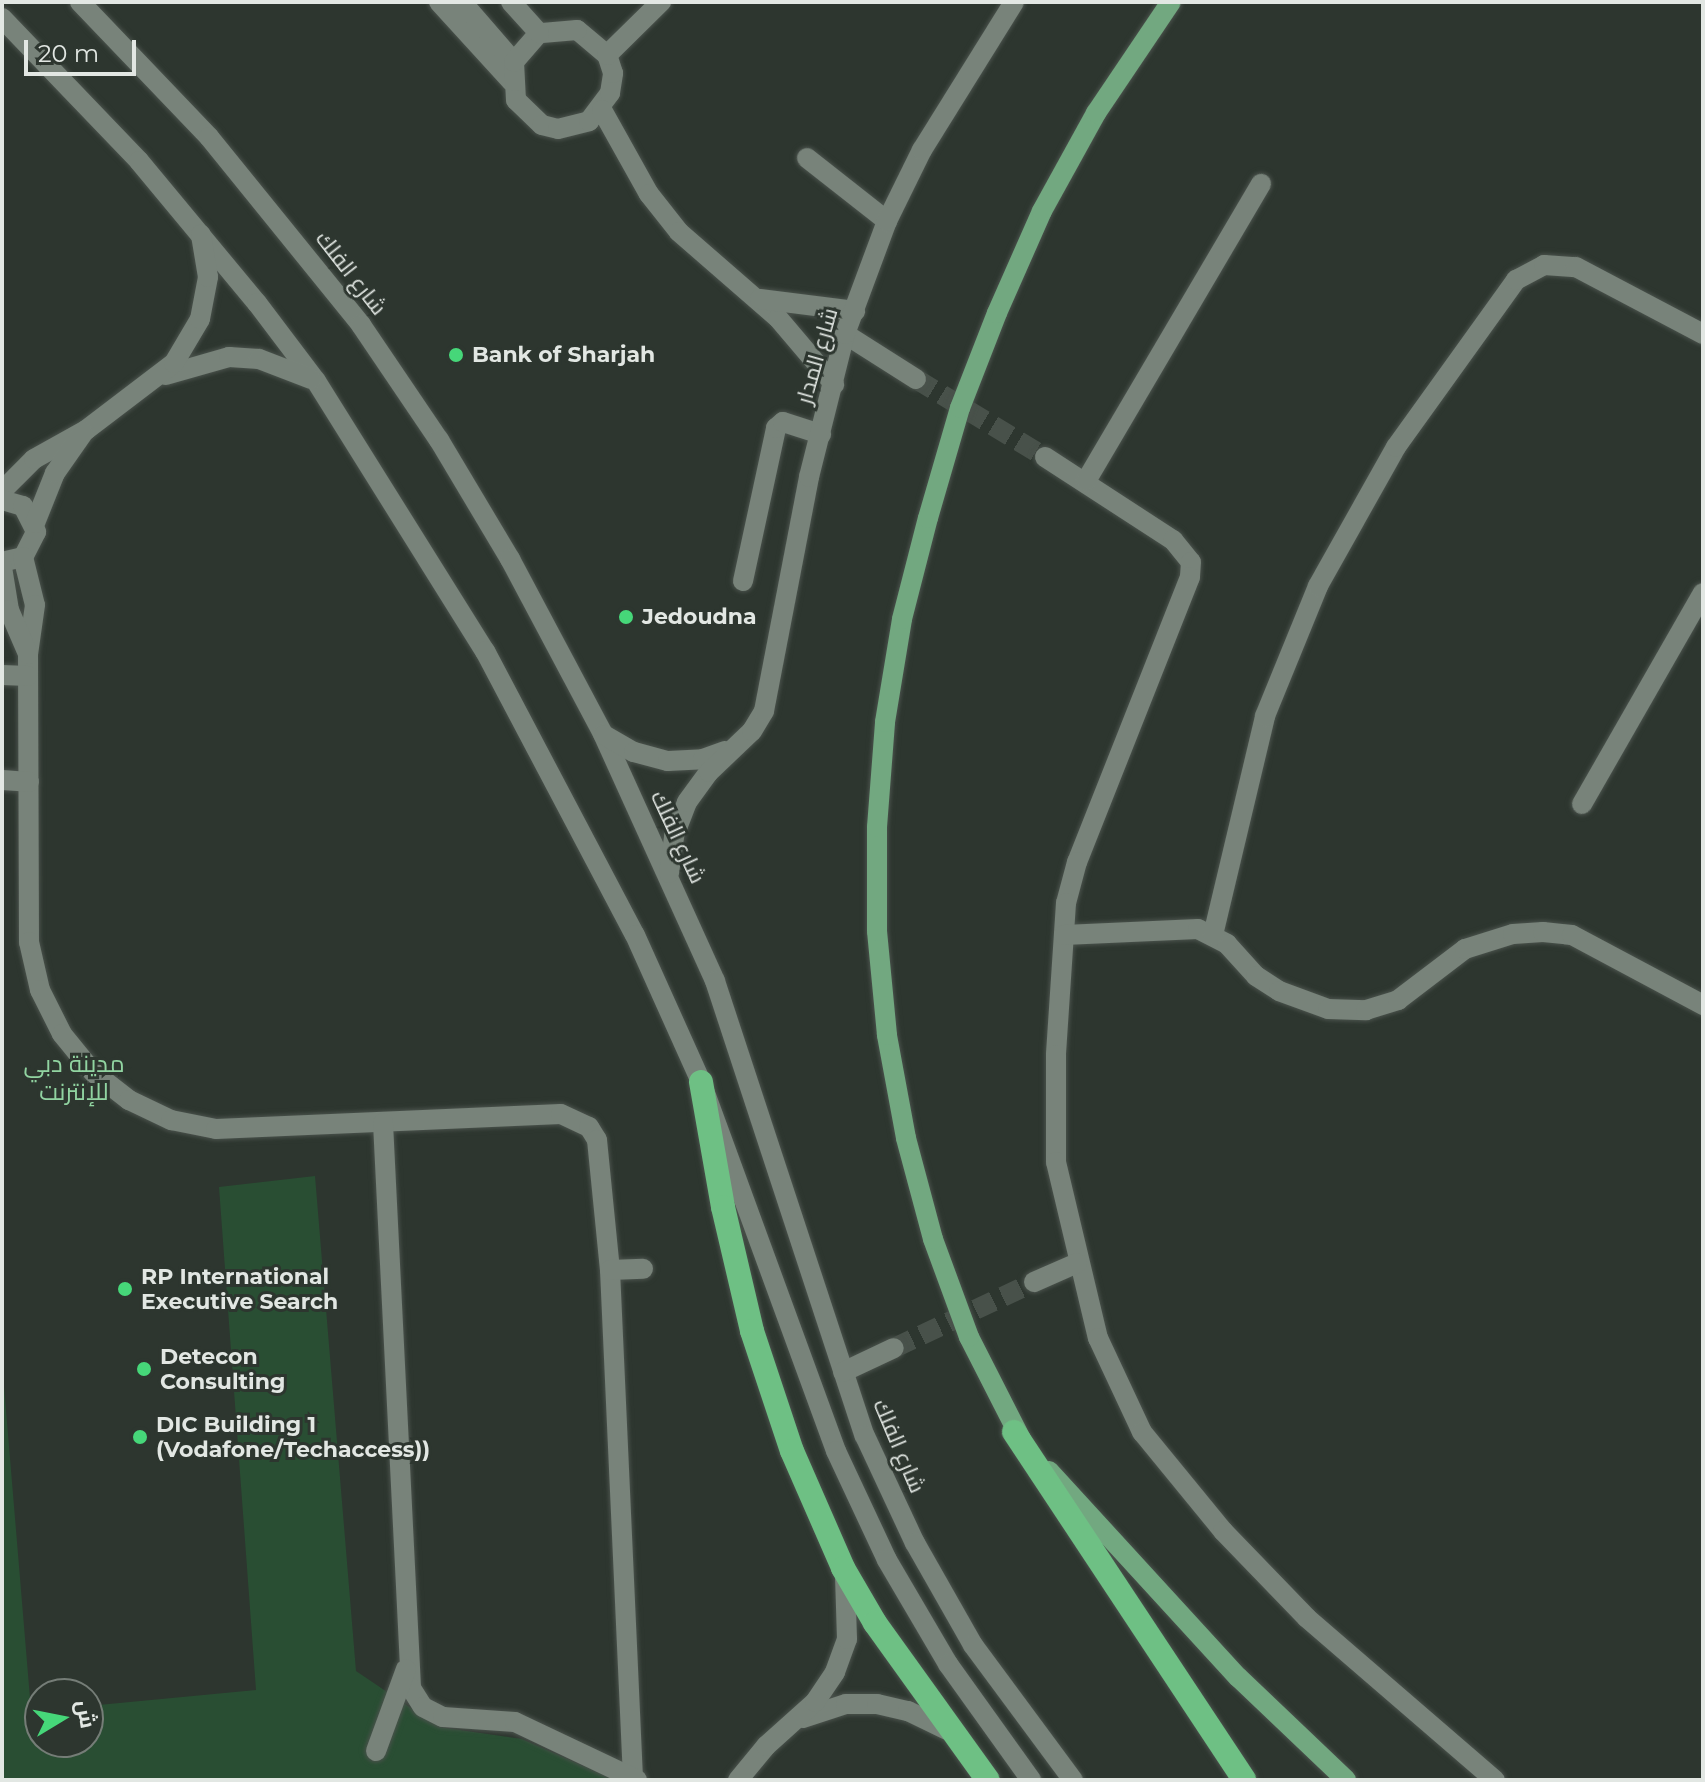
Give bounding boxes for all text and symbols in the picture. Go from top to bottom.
scale bar [28,24,140,74]
text: 20 m [38,39,99,68]
street label: شارع الفلك [310,226,392,320]
street label: شارع المدار [791,305,843,407]
place label: Bank of Sharjah [472,342,655,368]
marker: Bank of Sharjah [447,346,465,364]
place label: Jedoudna [642,604,757,630]
marker: Jedoudna [617,608,635,626]
street label: شارع الفلك [645,786,711,888]
district label: مدينة دبي للإنترنت [23,1050,125,1106]
place label: RP International Executive Search [141,1263,338,1314]
marker: RP International Executive Search [116,1280,134,1298]
place label: Detecon Consulting [160,1343,285,1394]
marker: Detecon Consulting [135,1360,153,1378]
street label: شارع الفلك [867,1395,931,1497]
place label: DIC Building 1 (Vodafone/Techaccess)) [156,1411,430,1462]
marker: DIC Building 1 (Vodafone/Techaccess)) [131,1428,149,1446]
north arrow [24,1678,104,1758]
text: ش [70,1698,102,1730]

